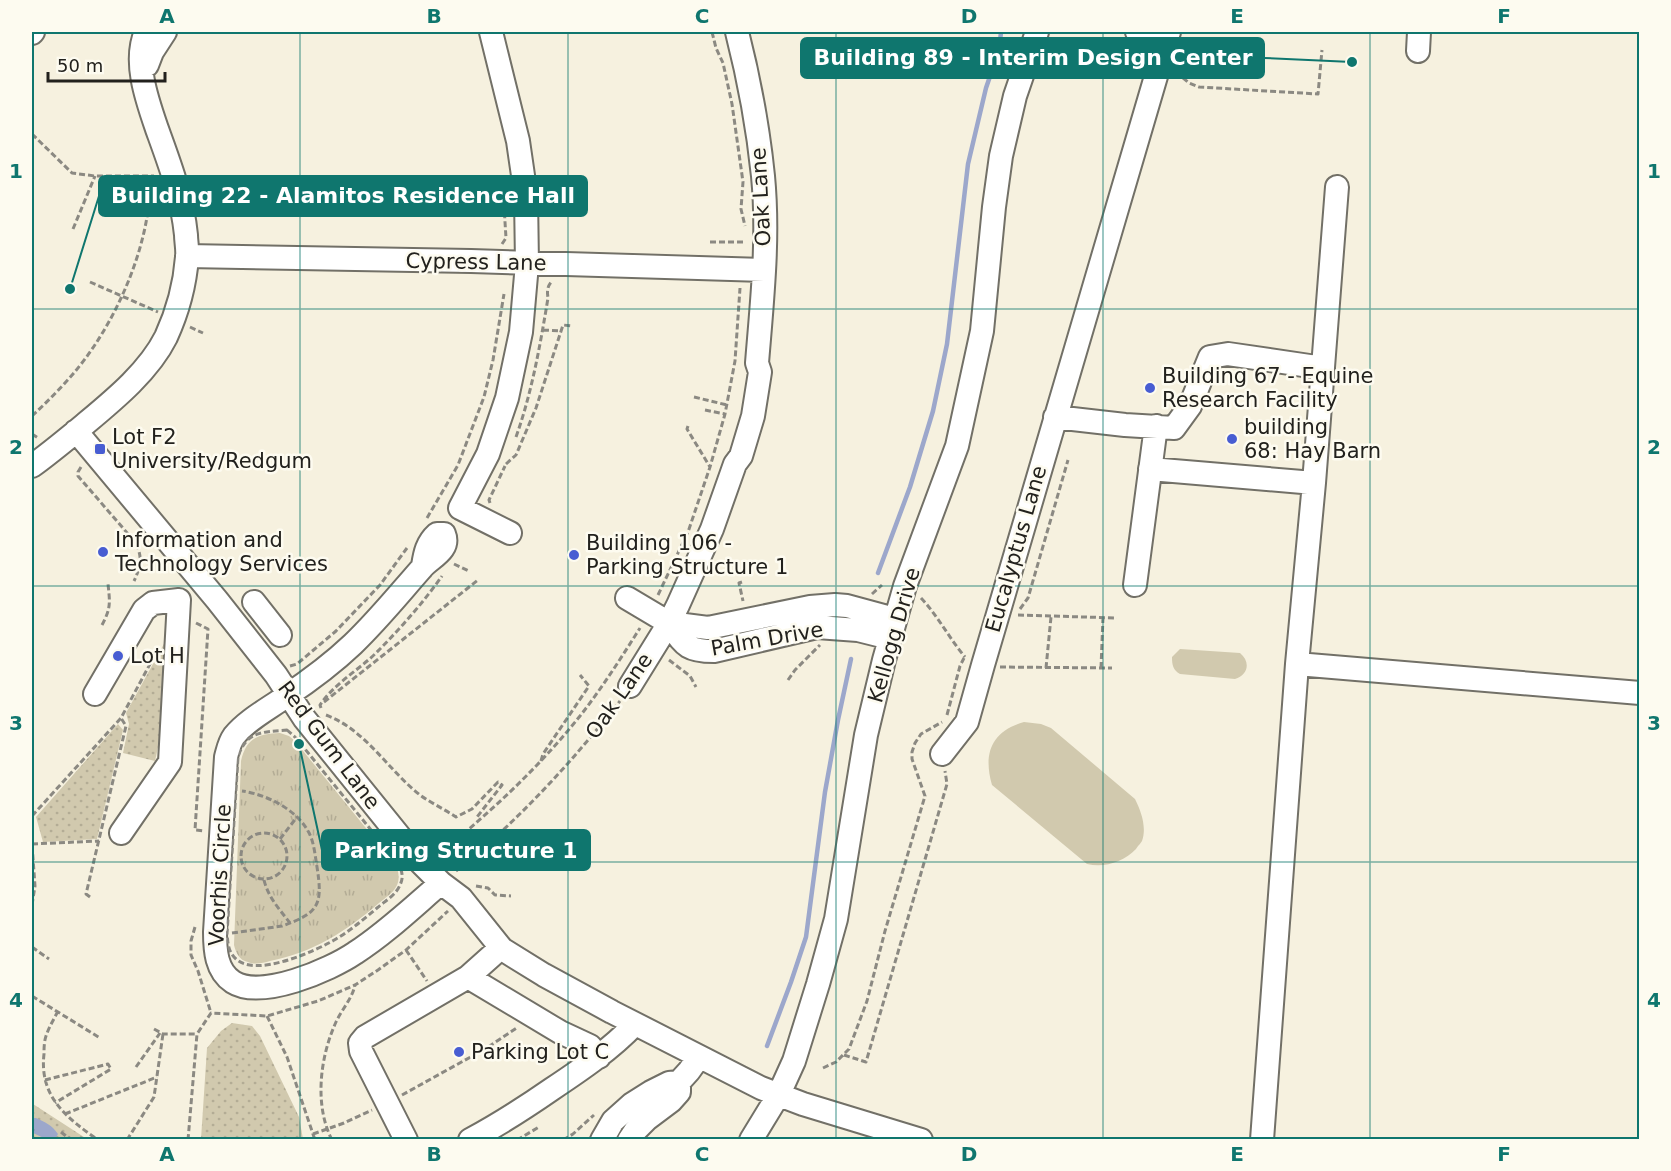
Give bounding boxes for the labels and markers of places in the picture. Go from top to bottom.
callout: Building 89 - Interim Design Center [801,38,1264,78]
callout: Building 22 - Alamitos Residence Hall [99,176,587,216]
place label: Building 67 - Equine Research Facility [1162,364,1374,412]
marker: Building 67 - Equine Research Facility [1143,381,1157,395]
place label: building 68: Hay Barn [1244,415,1381,463]
place label: Lot F2 University/Redgum [112,425,312,473]
marker: building 68: Hay Barn [1225,432,1239,446]
marker: Lot F2 University/Redgum [93,442,107,456]
place label: Information and Technology Services [114,528,328,576]
place label: Building 106 - Parking Structure 1 [586,531,788,579]
marker: Information and Technology Services [96,545,110,559]
marker: Building 106 - Parking Structure 1 [567,548,581,562]
place label: Lot H [130,644,185,668]
marker: Lot H [111,649,125,663]
callout: Parking Structure 1 [322,830,590,870]
place label: Parking Lot C [471,1040,609,1064]
marker: Parking Lot C [452,1045,466,1059]

